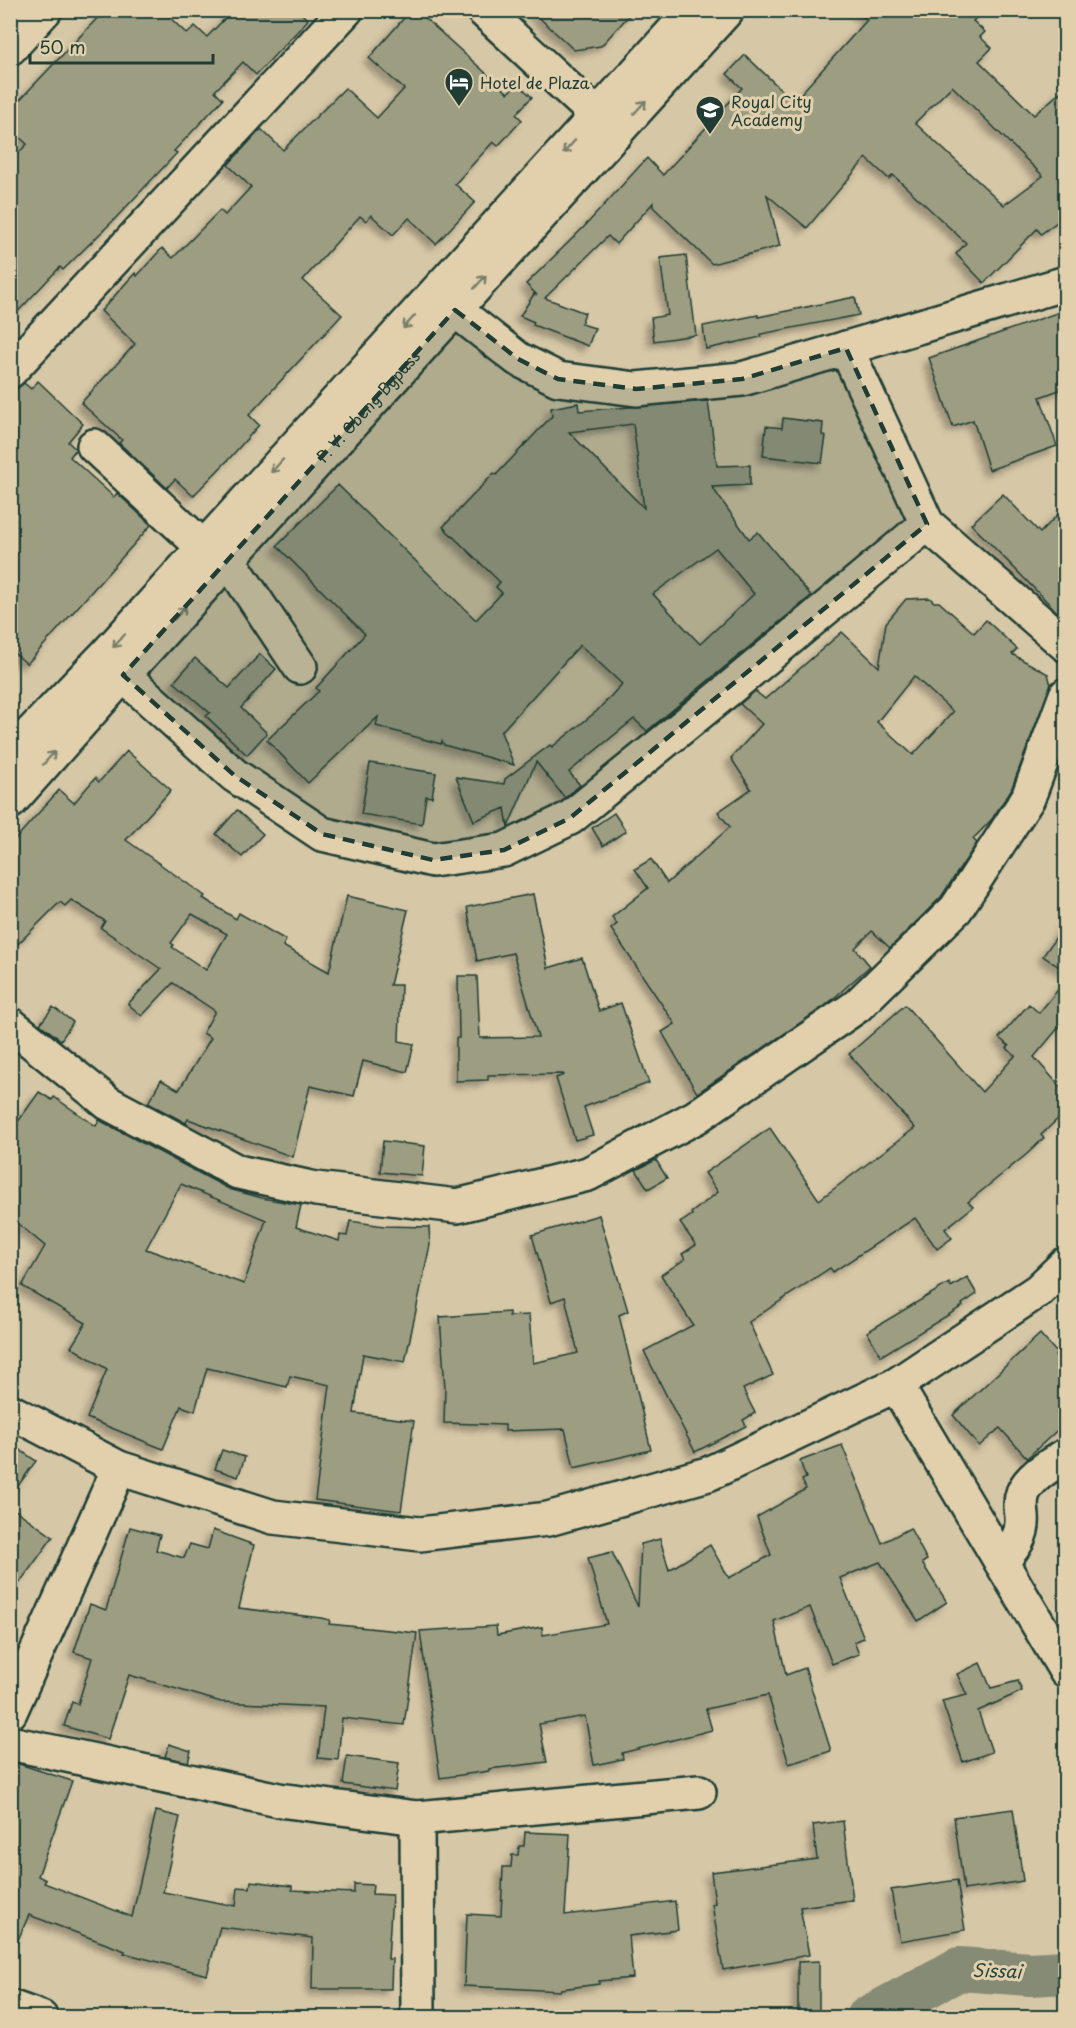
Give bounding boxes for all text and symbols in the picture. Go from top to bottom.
scale bar [30,27,213,65]
text: 50 m [39,33,86,60]
hotel icon: Hotel de Plaza [443,66,475,108]
place label: Hotel de Plaza [480,70,590,94]
place label: Royal City Academy [731,89,812,131]
school or university icon: Royal City Academy [694,94,726,136]
one-way arrow [633,100,647,115]
one-way arrow [562,139,576,154]
one-way arrow [473,275,487,290]
one-way arrow [402,314,416,329]
street label: P. V. Obeng Bypass [310,344,425,467]
one-way arrow [270,458,284,473]
one-way arrow [173,606,187,621]
one-way arrow [112,634,126,649]
one-way arrow [42,751,56,766]
water label: Sissai [972,1956,1025,1984]

